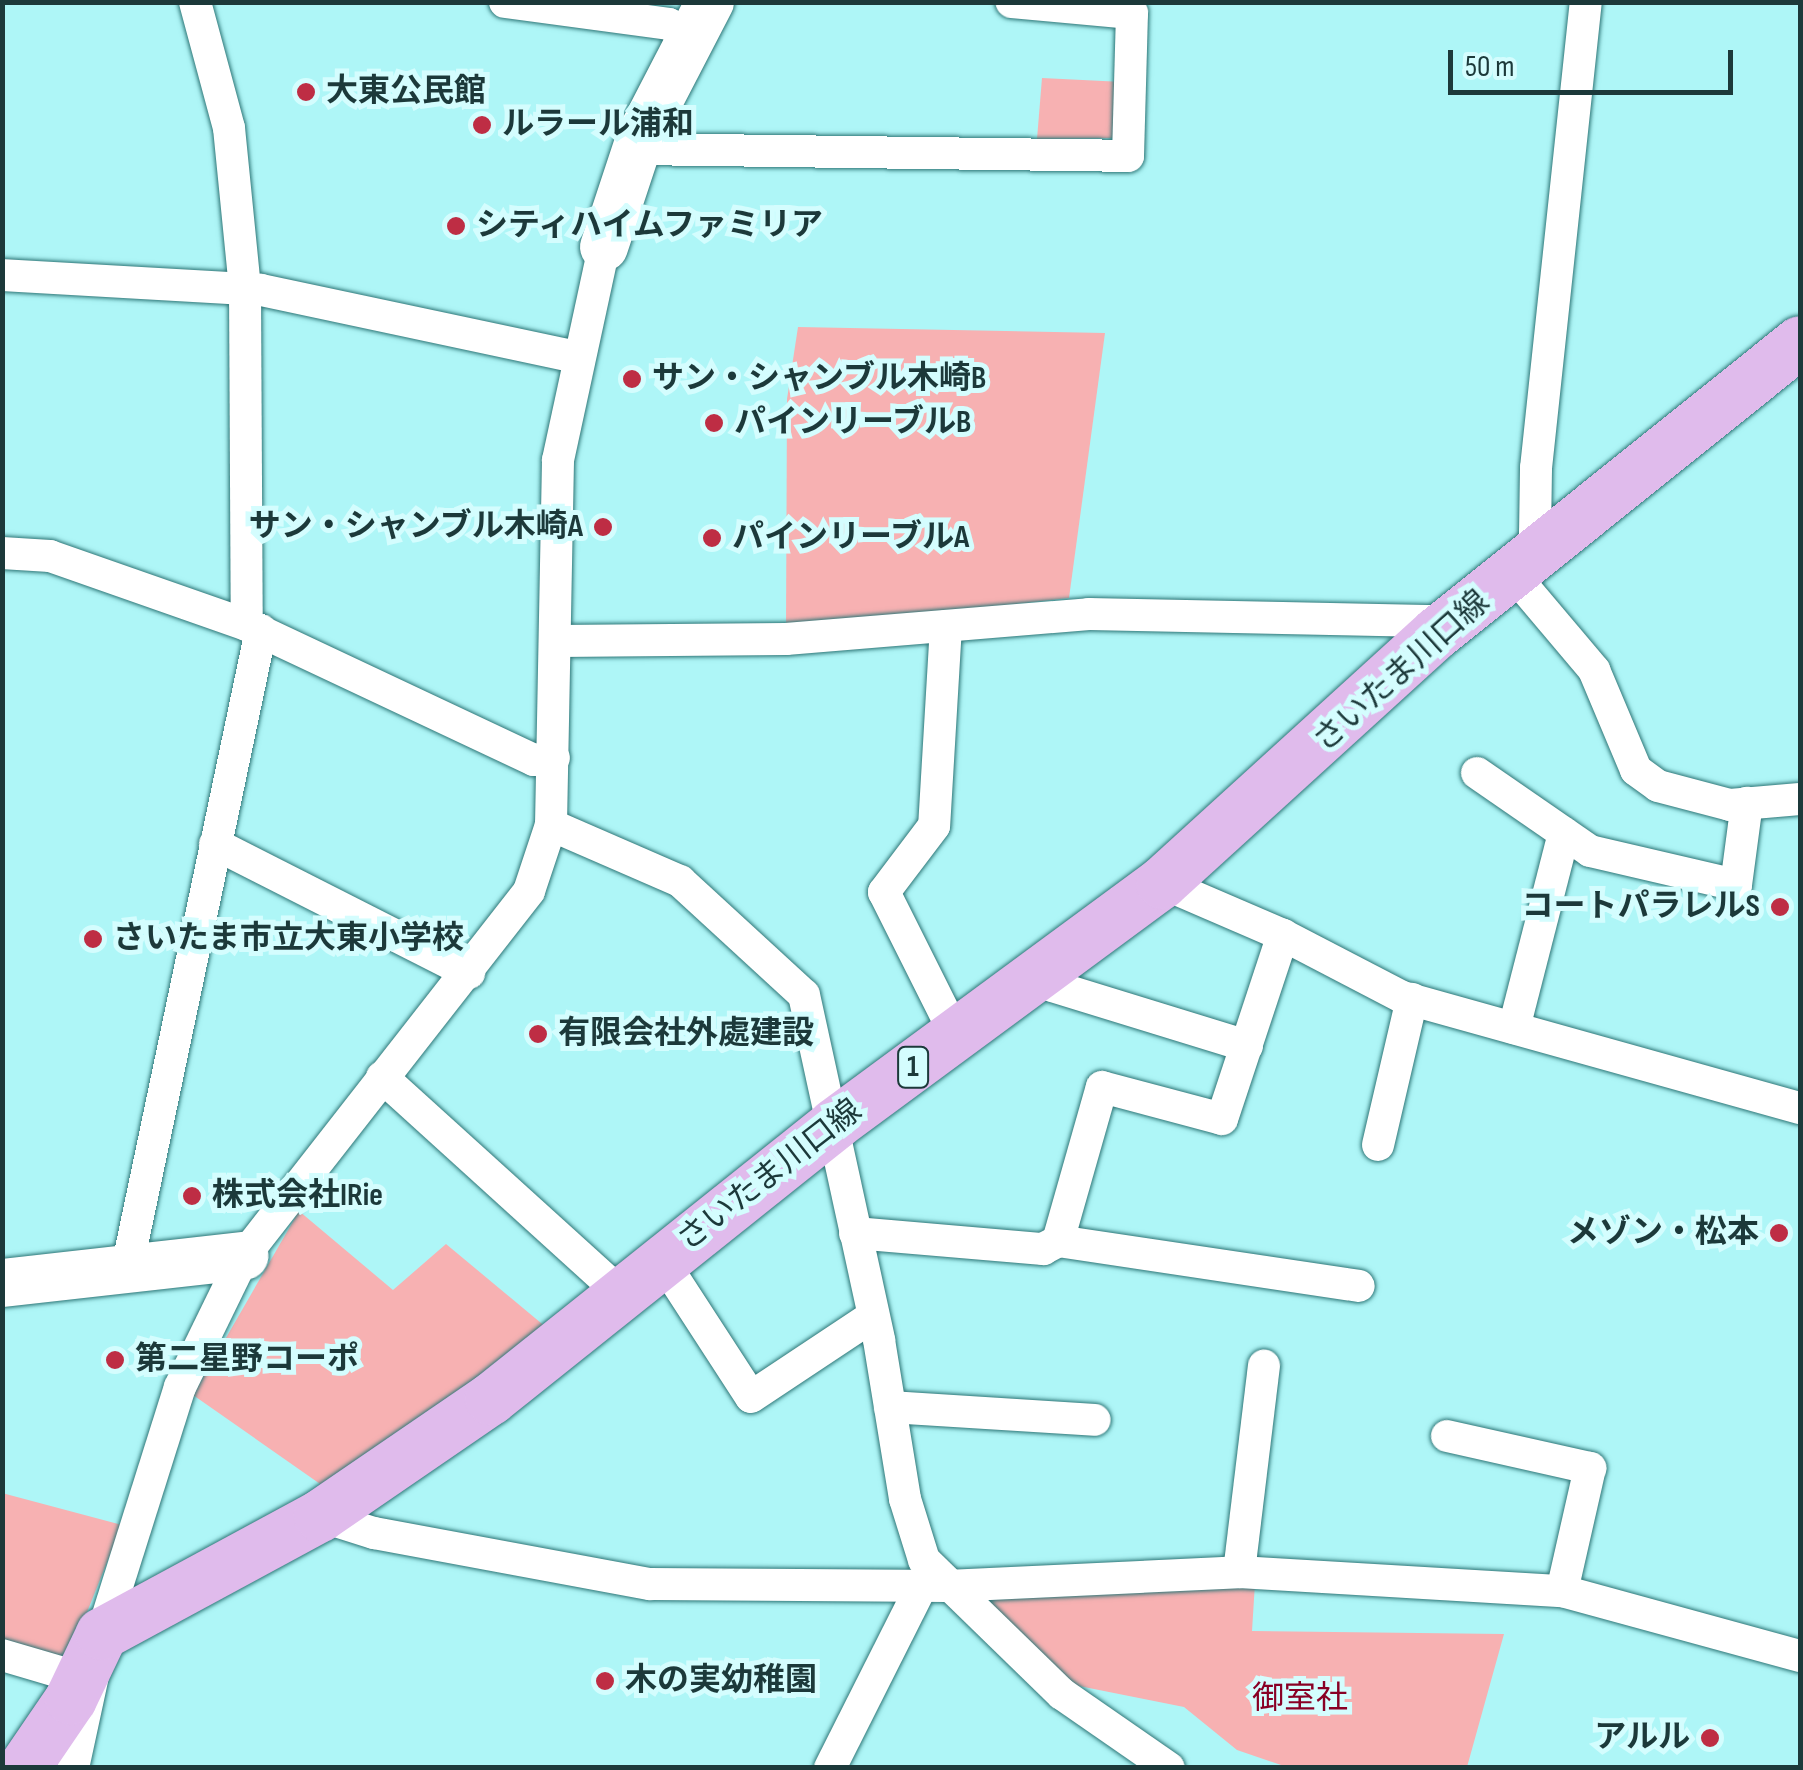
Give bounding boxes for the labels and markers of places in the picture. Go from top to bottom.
place label: 大東公民館 [326,73,486,111]
marker: 大東公民館 [295,81,317,103]
place label: ルラール浦和 [502,106,694,144]
marker: ルラール浦和 [471,114,493,136]
place label: シティハイムファミリア [476,207,828,245]
marker: シティハイムファミリア [445,215,467,237]
place label: サン・シャンブル木崎B [652,360,987,398]
marker: サン・シャンブル木崎B [621,368,643,390]
place label: パインリーブルB [734,404,973,442]
marker: パインリーブルB [703,412,725,434]
place label: サン・シャンブル木崎A [248,508,583,546]
marker: サン・シャンブル木崎A [592,516,614,538]
place label: パインリーブルA [732,519,971,557]
marker: パインリーブルA [701,527,723,549]
place label: コートパラレルS [1522,888,1760,926]
marker: コートパラレルS [1769,896,1791,918]
place label: さいたま市立大東小学校 [113,920,465,958]
marker: さいたま市立大東小学校 [82,928,104,950]
place label: 有限会社外處建設 [558,1015,814,1053]
marker: 有限会社外處建設 [527,1023,549,1045]
place label: 株式会社IRie [212,1177,383,1215]
marker: 株式会社IRie [181,1185,203,1207]
place label: メゾン・松本 [1567,1214,1759,1252]
marker: メゾン・松本 [1768,1222,1790,1244]
place label: 第二星野コーポ [135,1341,359,1379]
marker: 第二星野コーポ [104,1349,126,1371]
place label: 木の実幼稚園 [625,1662,817,1700]
marker: 木の実幼稚園 [594,1670,616,1692]
place label: アルル [1594,1719,1690,1757]
marker: アルル [1699,1727,1721,1749]

